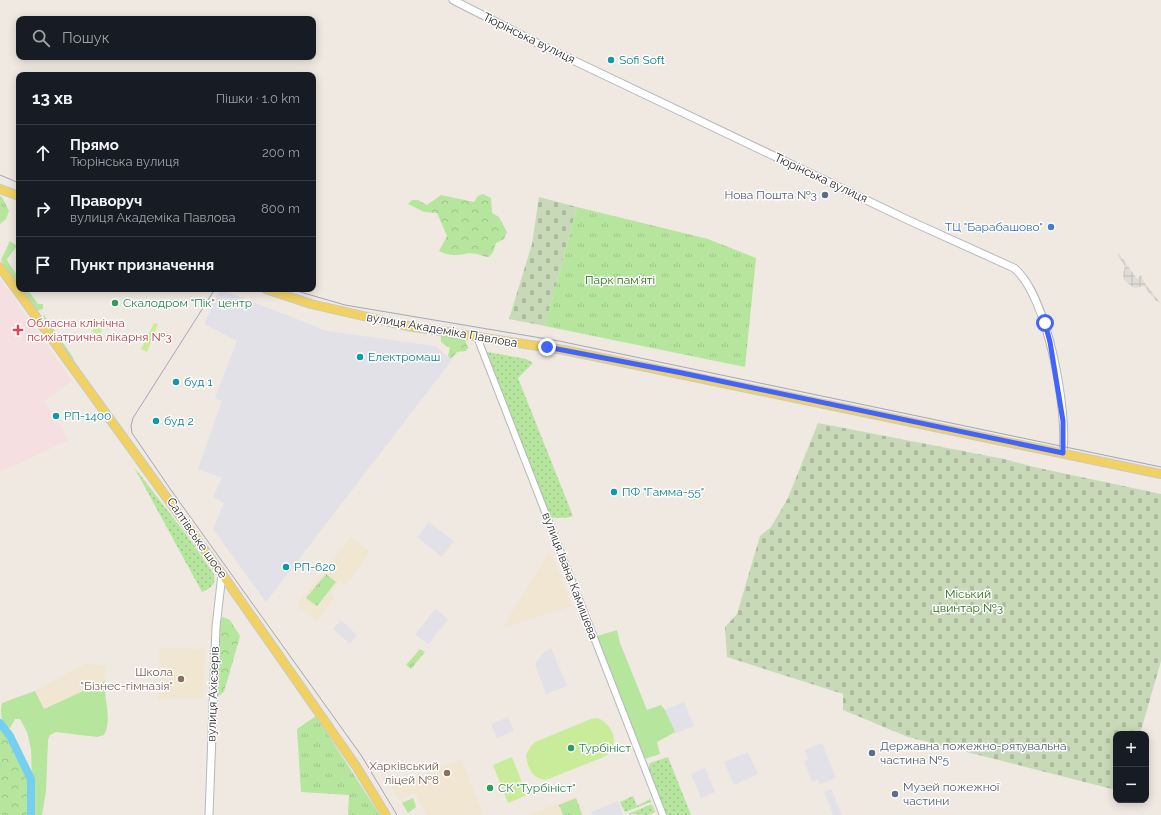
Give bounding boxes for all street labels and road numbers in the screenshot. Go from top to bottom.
street label: Тюрінська вулиця [481,10,577,66]
street label: Тюрінська вулиця [772,150,870,206]
street label: вулиця Академіка Павлова [365,310,519,350]
street label: Салтівське шосе [164,495,230,581]
street label: вулиця Івана Камишева [539,511,601,641]
street label: вулиця Ахієзерів [204,646,222,742]

